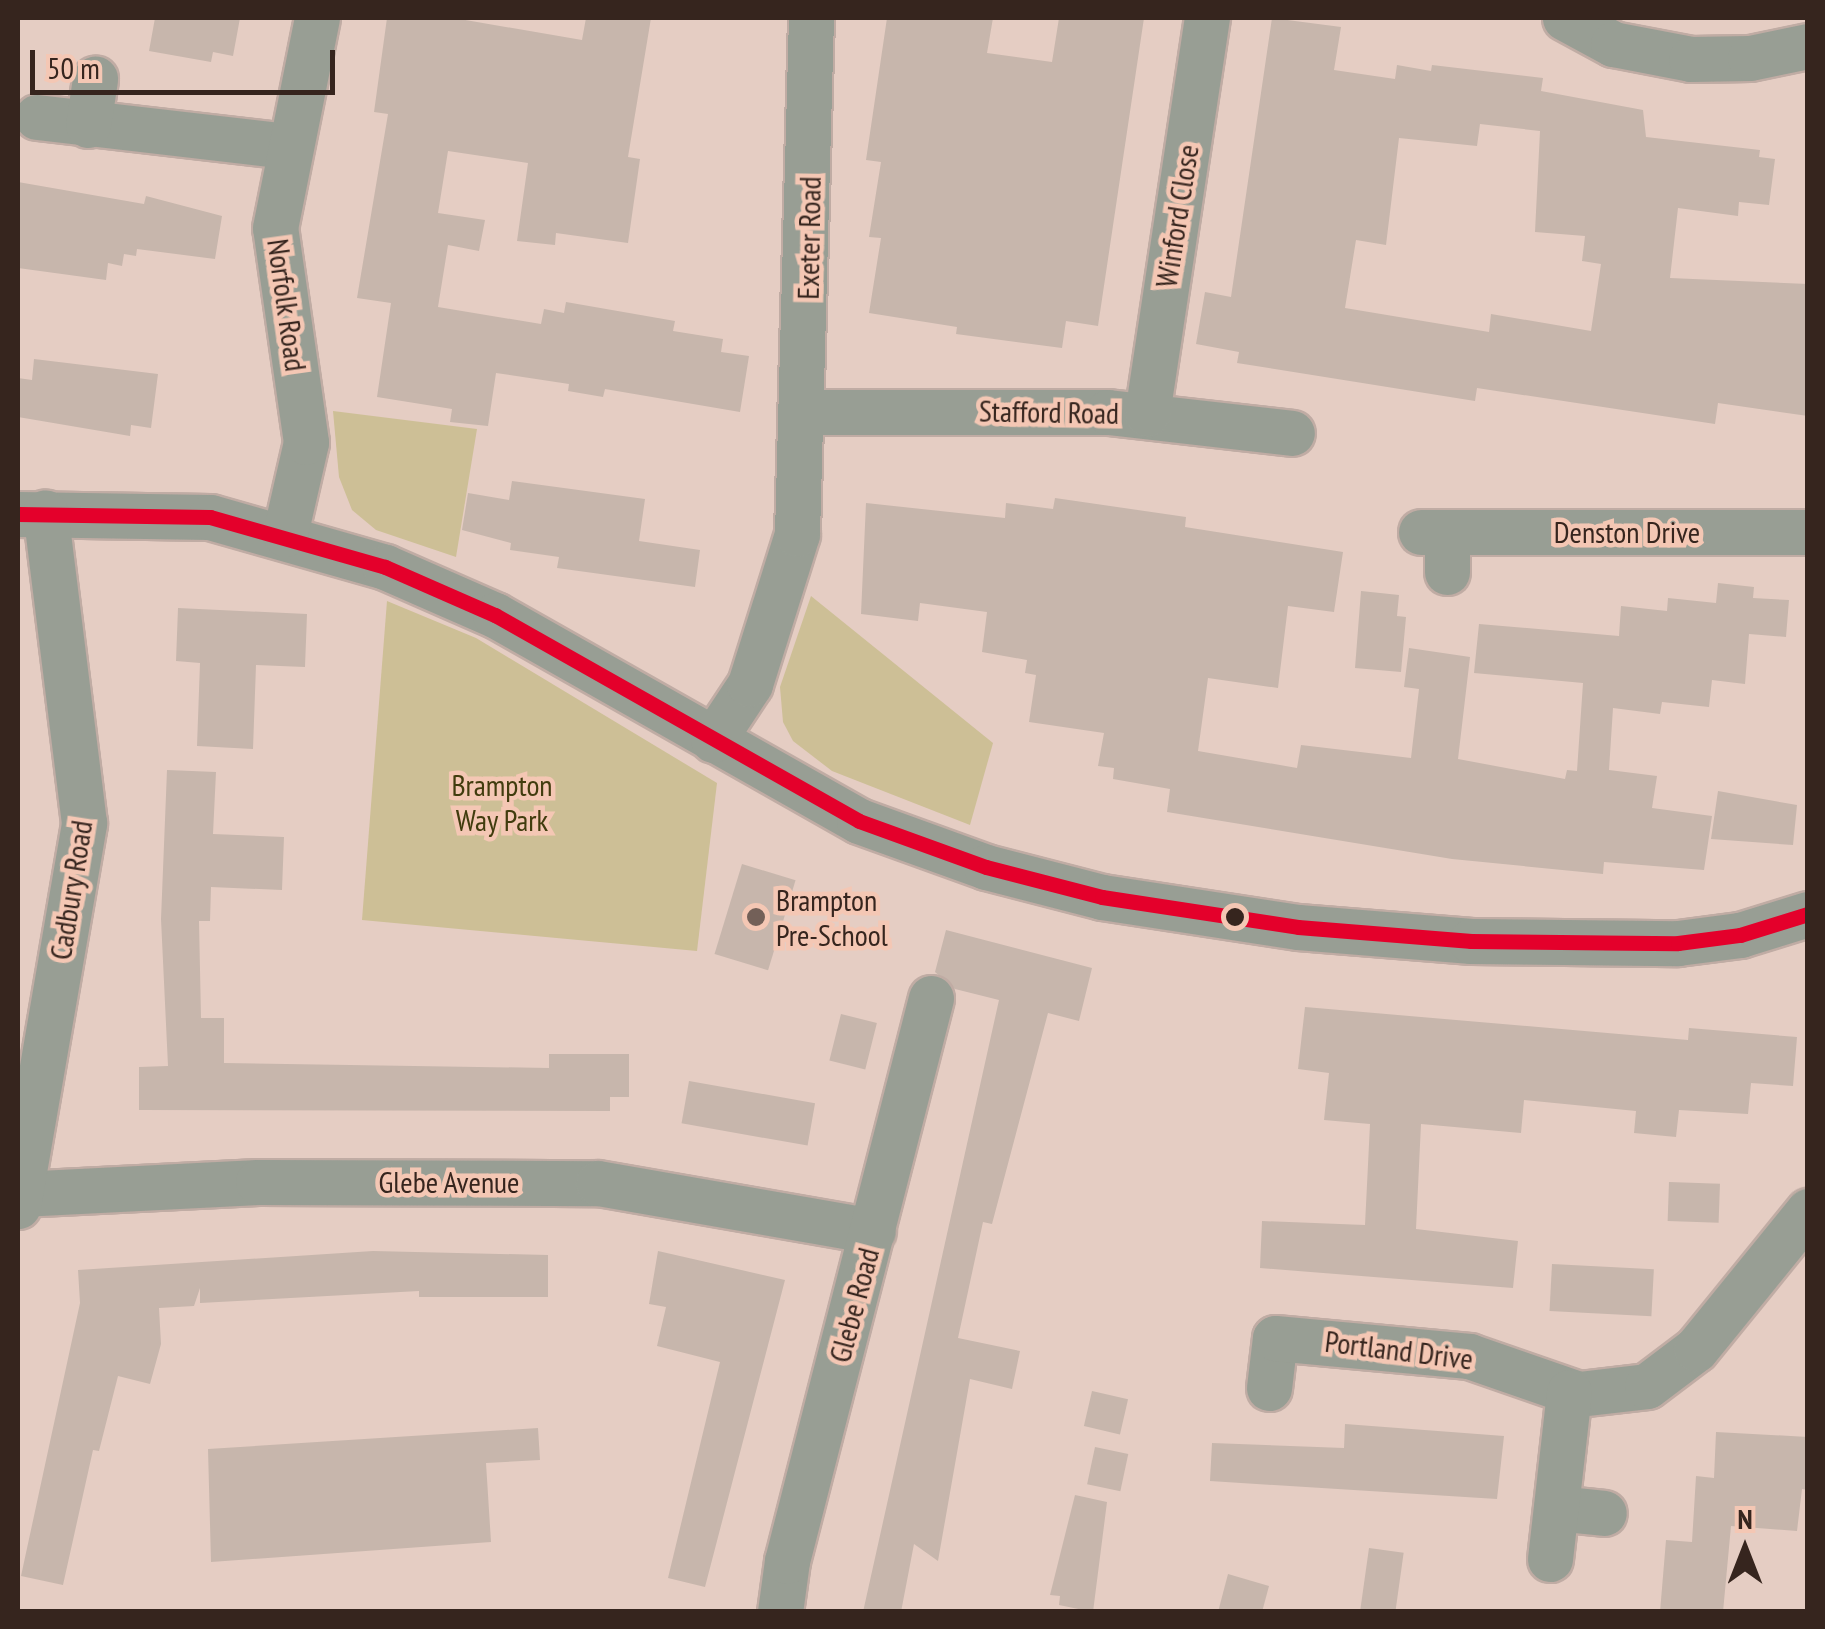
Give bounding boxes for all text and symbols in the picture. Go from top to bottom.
scale bar [35,30,340,92]
text: 50 m [47,48,100,87]
street label: Winford Close [1148,142,1206,290]
street label: Exeter Road [790,176,828,300]
street label: Norfolk Road [260,236,314,374]
street label: Stafford Road [979,393,1119,431]
street label: Denston Drive [1554,514,1700,550]
park label: Brampton Way Park [451,767,553,838]
street label: Cadbury Road [42,817,100,963]
place label: Brampton Pre-School [776,882,888,952]
marker: Brampton Pre-School [745,906,767,928]
unlabelled marker [1225,907,1245,927]
street label: Glebe Avenue [378,1164,520,1200]
street label: Glebe Road [821,1244,887,1366]
street label: Portland Drive [1323,1323,1475,1377]
north arrow [1695,1499,1795,1599]
text: N [1737,1500,1753,1537]

